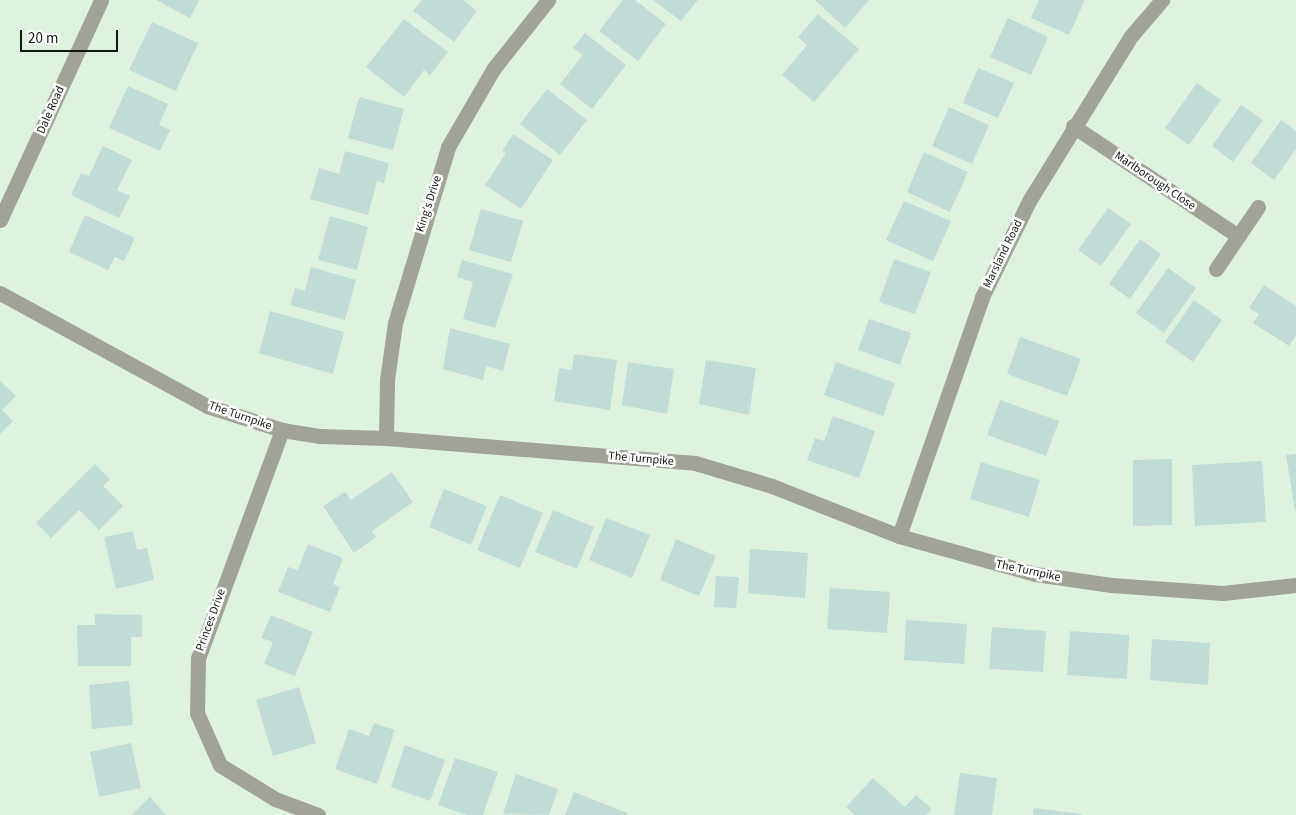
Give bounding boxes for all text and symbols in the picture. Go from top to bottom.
scale bar [22,20,120,52]
text: 20 m [28,28,58,49]
street label: Dale Road [34,84,68,136]
street label: Marlborough Close [1112,149,1198,213]
street label: King's Drive [413,174,445,234]
street label: Marsland Road [980,217,1026,291]
street label: The Turnpike [207,398,273,434]
street label: The Turnpike [608,449,674,469]
street label: The Turnpike [994,557,1062,585]
street label: Princes Drive [193,587,229,653]

